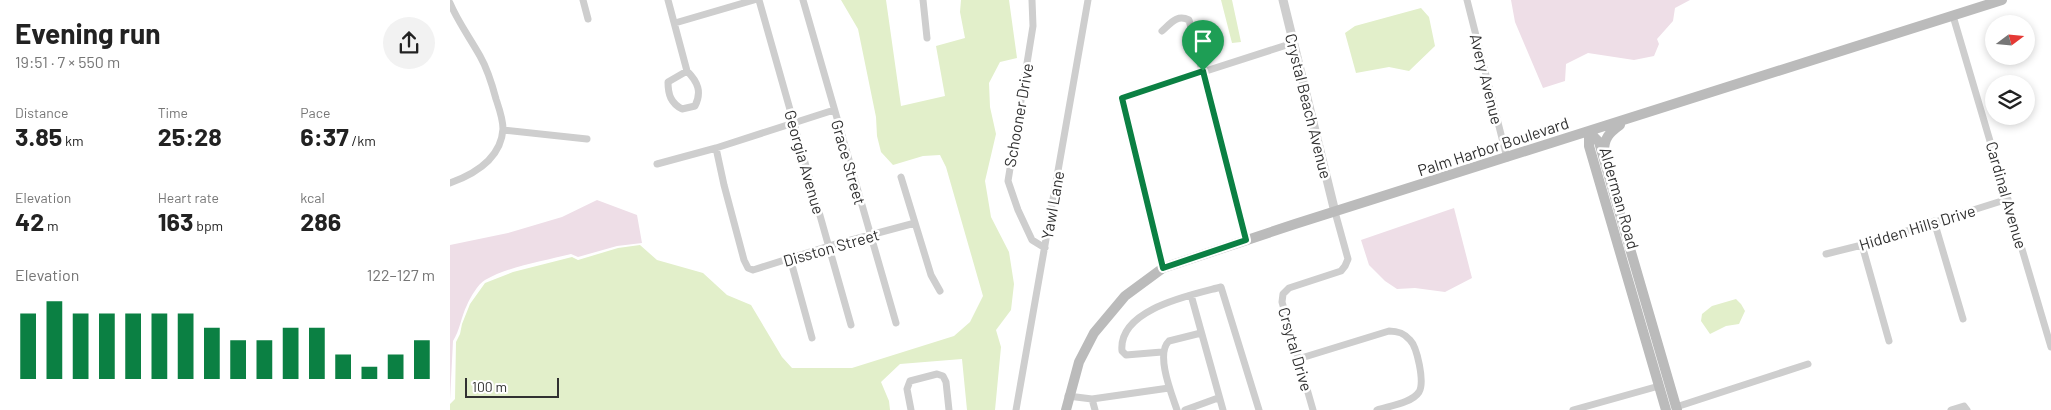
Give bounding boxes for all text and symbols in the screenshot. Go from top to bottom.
north arrow [1985,15,2035,65]
map controls [1985,15,2035,125]
text: Evening run [15,16,161,50]
button: share [383,17,435,69]
pin [1182,20,1224,71]
icon: arrive [1189,27,1217,55]
street label: Crystal Beach Avenue [1282,31,1336,181]
street label: Avery Avenue [1467,32,1507,126]
text: 19:51 · 7 × 550 m [15,52,120,71]
street label: Schooner Drive [999,61,1037,169]
button: layers [1985,75,2035,125]
text: Distance [15,104,68,121]
text: Time [158,104,188,121]
text: Pace [300,104,330,121]
street label: Georgia Avenue [781,108,829,216]
street label: Palm Harbor Boulevard [1415,113,1571,179]
street label: Grace Street [828,117,870,207]
text: 3.85 [15,121,62,151]
text: 25:28 [158,121,222,151]
text: 6:37 [300,121,349,151]
text: km [62,132,84,149]
text: /km [349,132,376,149]
street label: Cardinal Avenue [1983,139,2031,251]
street label: Alderman Road [1596,145,1644,251]
street label: Yawl Lane [1037,169,1067,241]
text: Elevation [15,189,71,206]
text: Heart rate [158,189,219,206]
text: kcal [300,189,325,206]
street label: Hidden Hills Drive [1856,200,1978,254]
text: 42 [15,206,44,236]
text: 163 [158,206,193,236]
text: 286 [300,206,341,236]
text: m [44,217,59,234]
text: bpm [193,217,223,234]
street label: Disston Street [781,224,881,270]
text: Elevation [15,265,79,284]
text: 122–127 m [367,265,435,284]
street label: Crsytal Drive [1275,305,1317,393]
scale bar [465,375,559,398]
text: 100 m [472,378,507,395]

